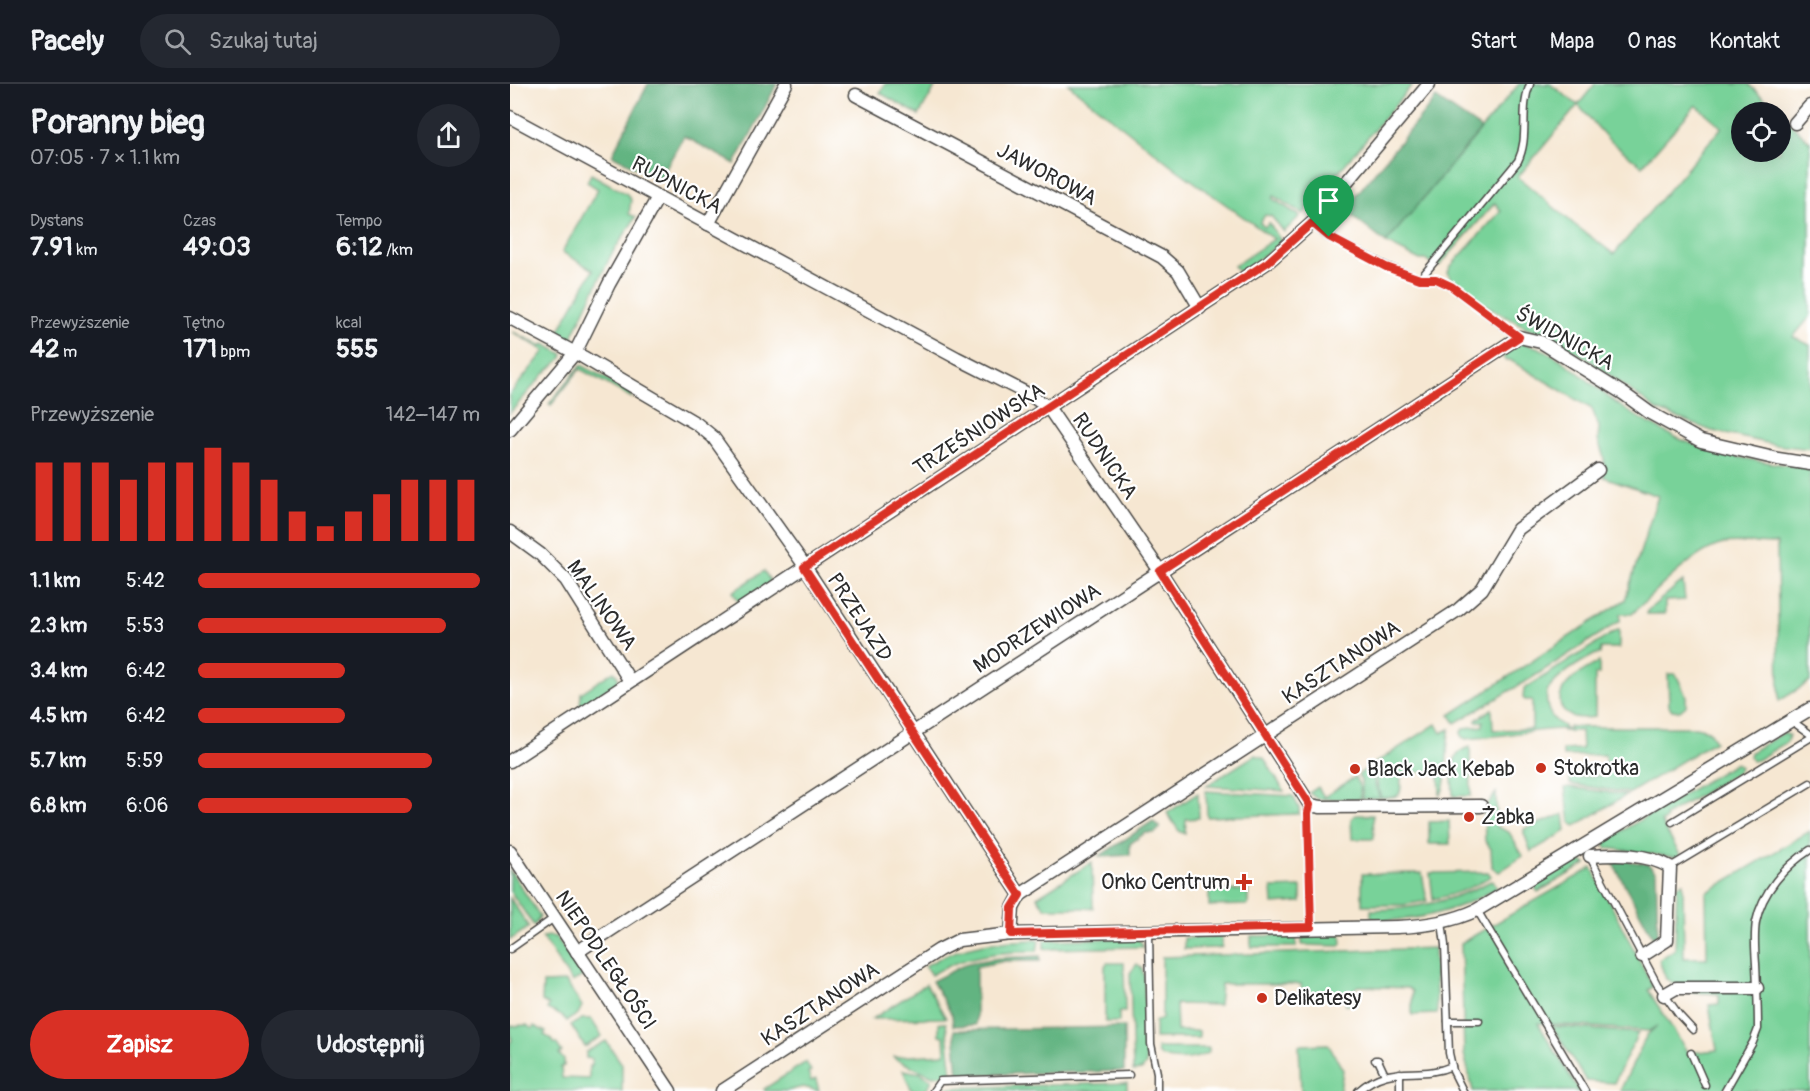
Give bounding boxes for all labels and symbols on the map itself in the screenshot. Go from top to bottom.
street label: JAWOROWA [992,137,1101,212]
street label: RUDNICKA [627,150,727,221]
pin [1303,175,1354,237]
street label: ŚWIDNICKA [1511,300,1619,377]
street label: TRZEŚNIOWSKA [908,377,1050,482]
street label: RUDNICKA [1066,408,1143,505]
street label: MALINOWA [561,555,643,656]
street label: PRZEJAZD [821,568,898,667]
street label: MODRZEWIOWA [968,577,1106,680]
street label: KASZTANOWA [1277,614,1405,711]
place label: Stokrotka [1553,755,1639,782]
place label: Black Jack Kebab [1367,756,1515,783]
marker: Stokrotka [1534,761,1548,775]
marker: Black Jack Kebab [1348,762,1362,776]
place label: Żabka [1481,804,1535,831]
marker: Żabka [1462,810,1476,824]
place label: Onko Centrum [1101,869,1230,896]
marker: Onko Centrum [1235,873,1253,891]
street label: NIEPODLEGŁOŚCI [549,885,662,1035]
street label: KASZTANOWA [756,956,884,1053]
place label: Delikatesy [1274,985,1361,1012]
marker: Delikatesy [1255,991,1269,1005]

